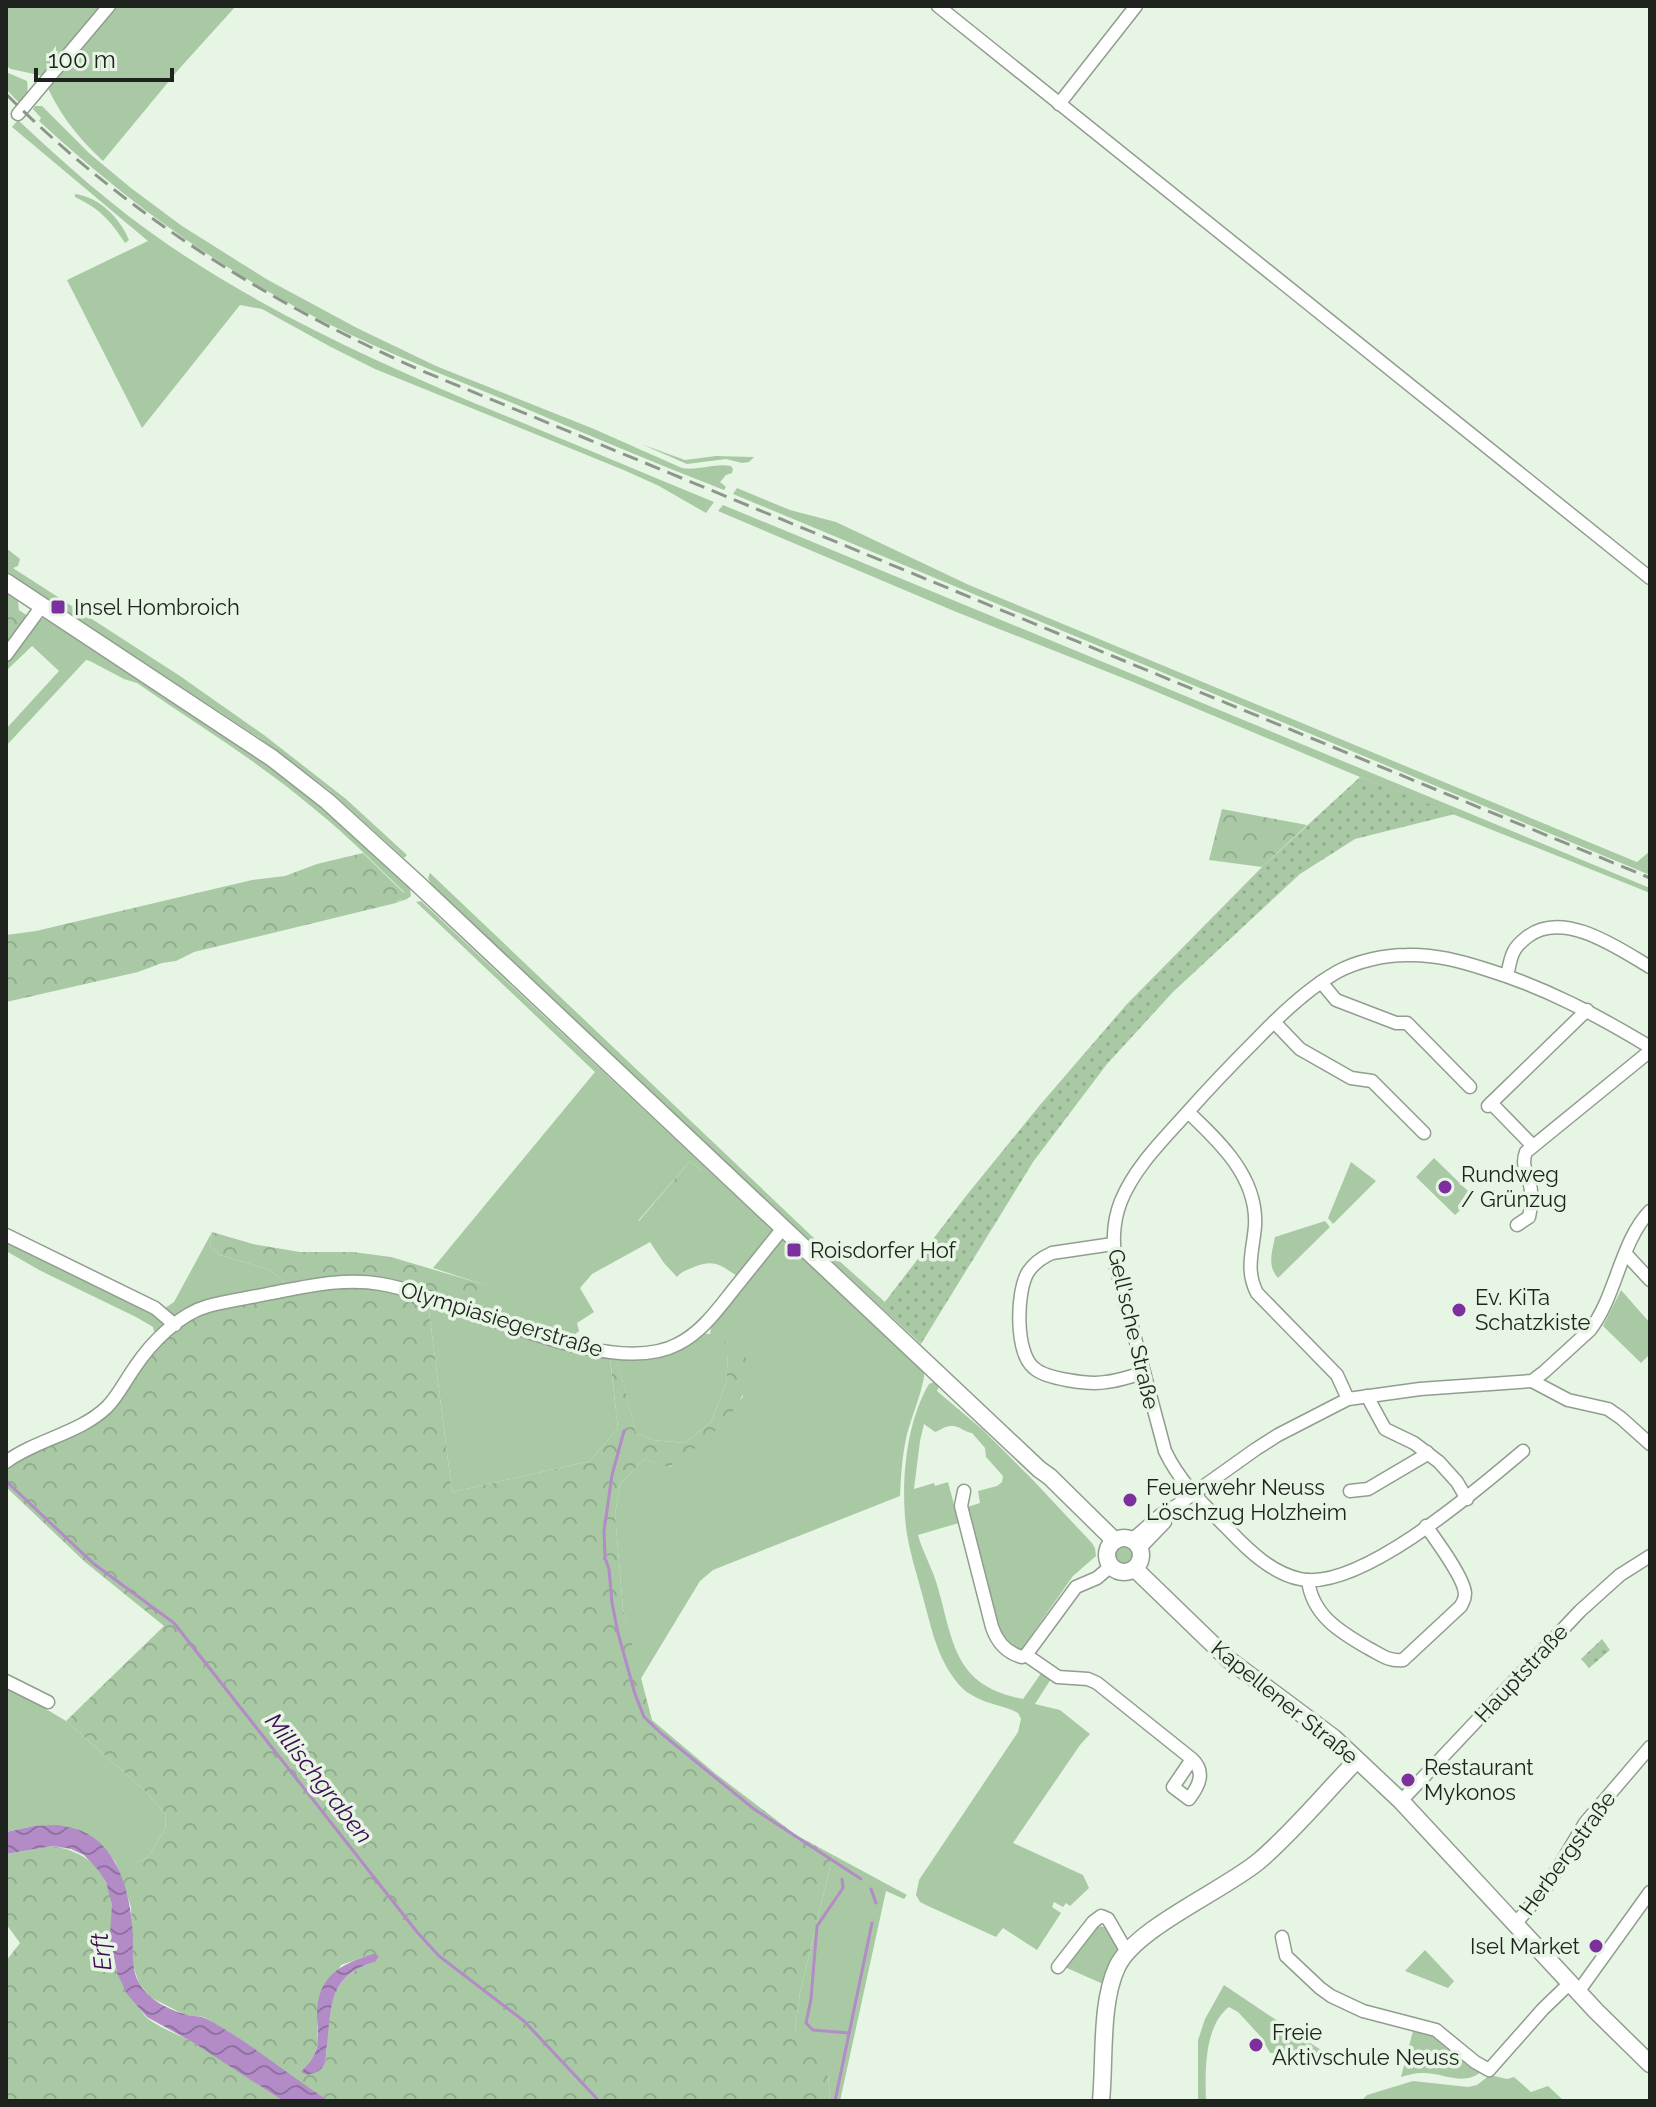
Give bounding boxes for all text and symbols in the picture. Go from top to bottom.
scale bar [36,32,172,82]
text: 100 m [48,45,116,74]
place label: Insel Hombroich [74,594,240,620]
marker: Insel Hombroich [49,598,67,616]
place label: Rundweg / Grünzug [1461,1161,1567,1212]
marker: Rundweg / Grünzug [1436,1178,1454,1196]
place label: Roisdorfer Hof [810,1237,957,1263]
marker: Roisdorfer Hof [785,1241,803,1259]
street label: Gell'sche Straße [1103,1246,1165,1412]
street label: Olympiasiegerstraße [398,1276,606,1362]
place label: Ev. KiTa Schatzkiste [1475,1284,1591,1335]
marker: Ev. KiTa Schatzkiste [1450,1301,1468,1319]
place label: Feuerwehr Neuss Löschzug Holzheim [1146,1474,1347,1525]
marker: Feuerwehr Neuss Löschzug Holzheim [1121,1491,1139,1509]
street label: Hauptstraße [1469,1618,1573,1727]
street label: Kapellener Straße [1206,1635,1364,1769]
water label: Millischgraben [259,1707,379,1849]
place label: Restaurant Mykonos [1424,1754,1534,1805]
marker: Restaurant Mykonos [1399,1771,1417,1789]
street label: Herbergstraße [1513,1786,1621,1920]
water label: Erft [85,1932,117,1972]
place label: Isel Market [1470,1933,1581,1959]
marker: Isel Market [1587,1937,1605,1955]
place label: Freie Aktivschule Neuss [1272,2019,1459,2070]
marker: Freie Aktivschule Neuss [1247,2036,1265,2054]

